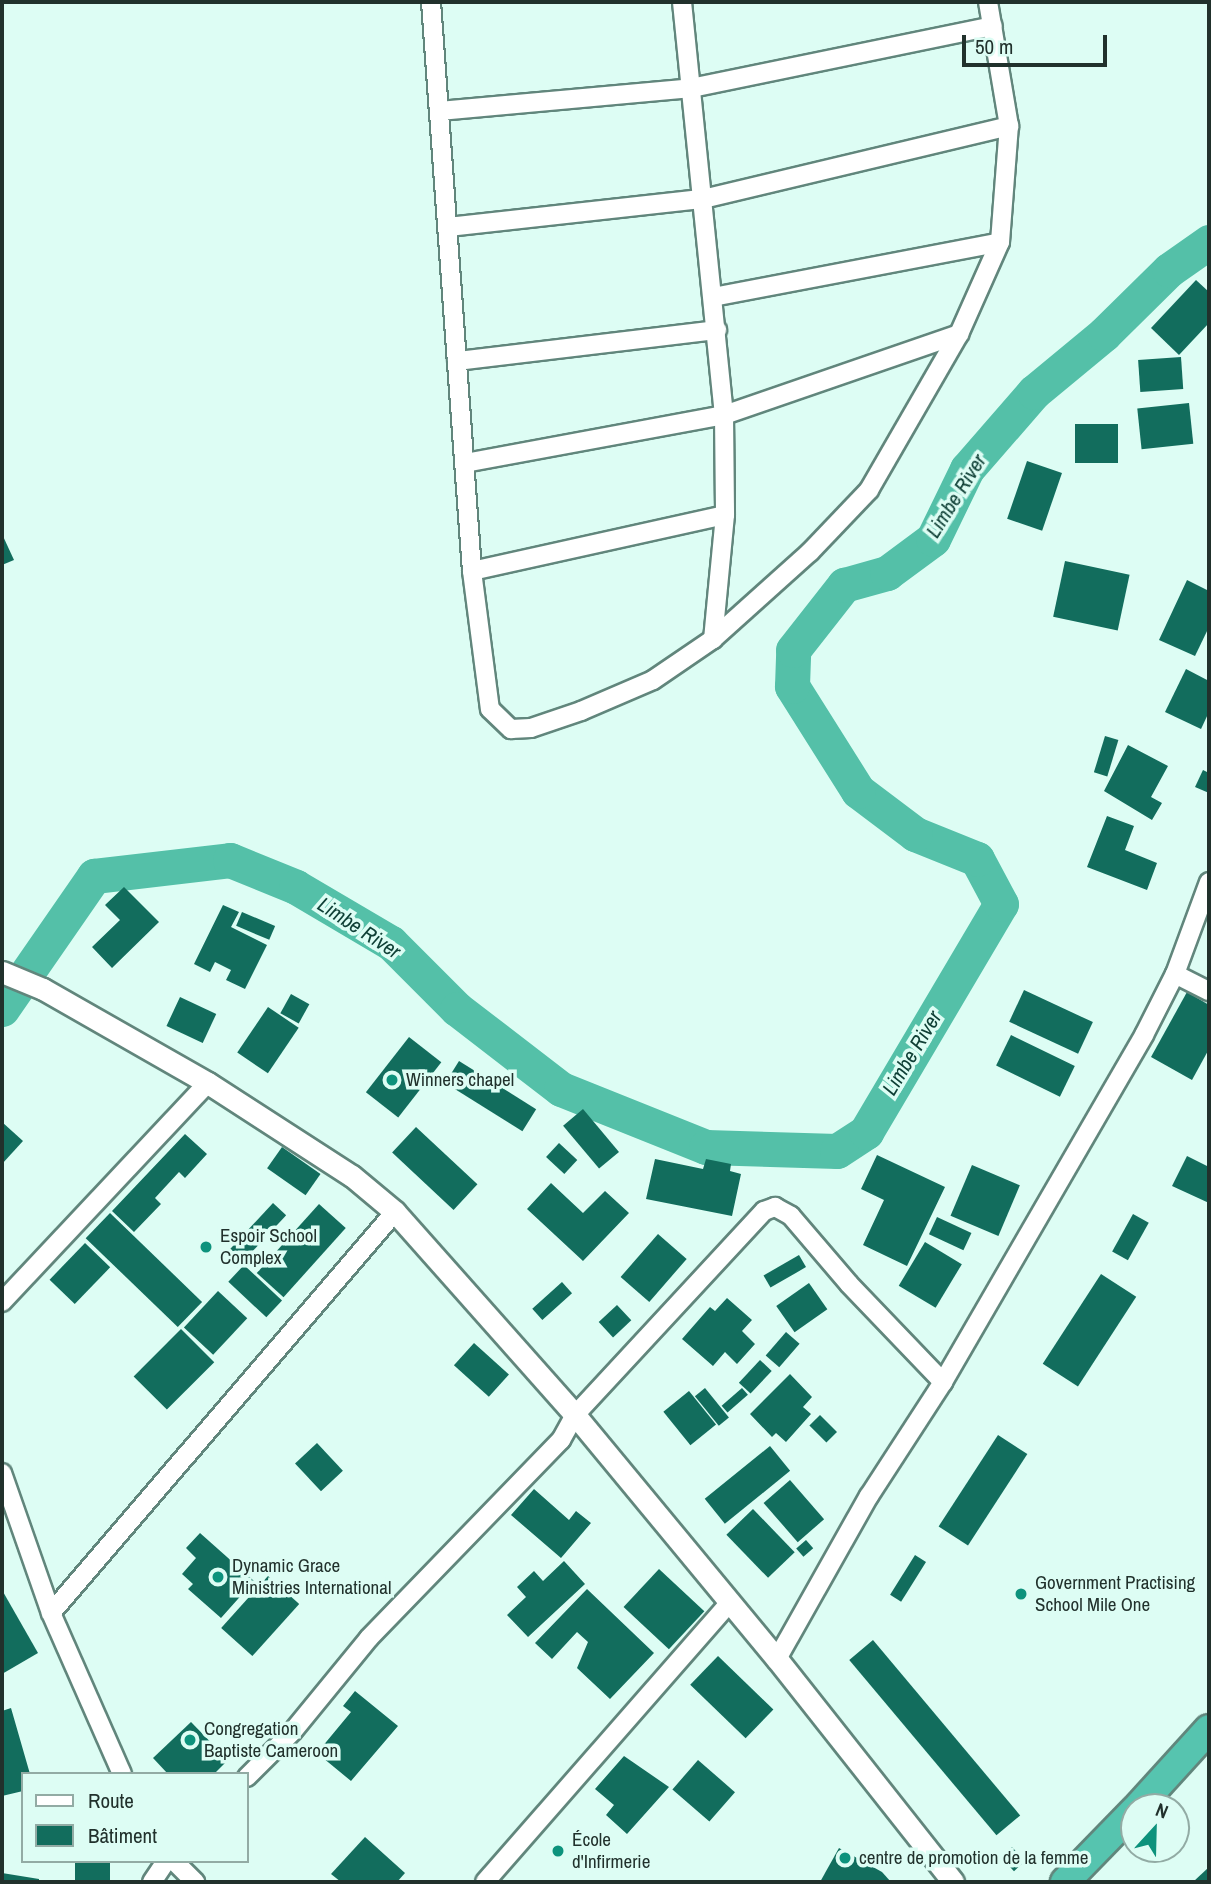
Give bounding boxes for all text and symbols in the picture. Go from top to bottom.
scale bar [966,21,1111,65]
text: 50 m [975,32,1013,61]
water label: Limbe River [920,450,992,542]
water label: Limbe River [313,892,405,964]
water label: Limbe River [877,1006,947,1100]
place label: Winners chapel [406,1069,514,1091]
marker: Winners chapel [384,1072,400,1088]
place label: Espoir School Complex [220,1225,317,1269]
marker: Espoir School Complex [198,1239,214,1255]
place label: Dynamic Grace Ministries International [232,1555,391,1599]
marker: Dynamic Grace Ministries International [210,1569,226,1585]
place label: Government Practising School Mile One [1035,1572,1195,1616]
marker: Government Practising School Mile One [1013,1586,1029,1602]
place label: Congregation Baptiste Cameroon [204,1718,338,1762]
marker: Congregation Baptiste Cameroon [182,1732,198,1748]
legend [21,1772,248,1863]
text: Route [88,1786,134,1815]
north arrow [1120,1793,1190,1863]
text: N [1152,1796,1172,1825]
text: Bâtiment [88,1821,157,1850]
place label: École d'Infirmerie [572,1829,650,1873]
marker: École d'Infirmerie [550,1843,566,1859]
place label: centre de promotion de la femme [859,1847,1089,1869]
marker: centre de promotion de la femme [837,1850,853,1866]

